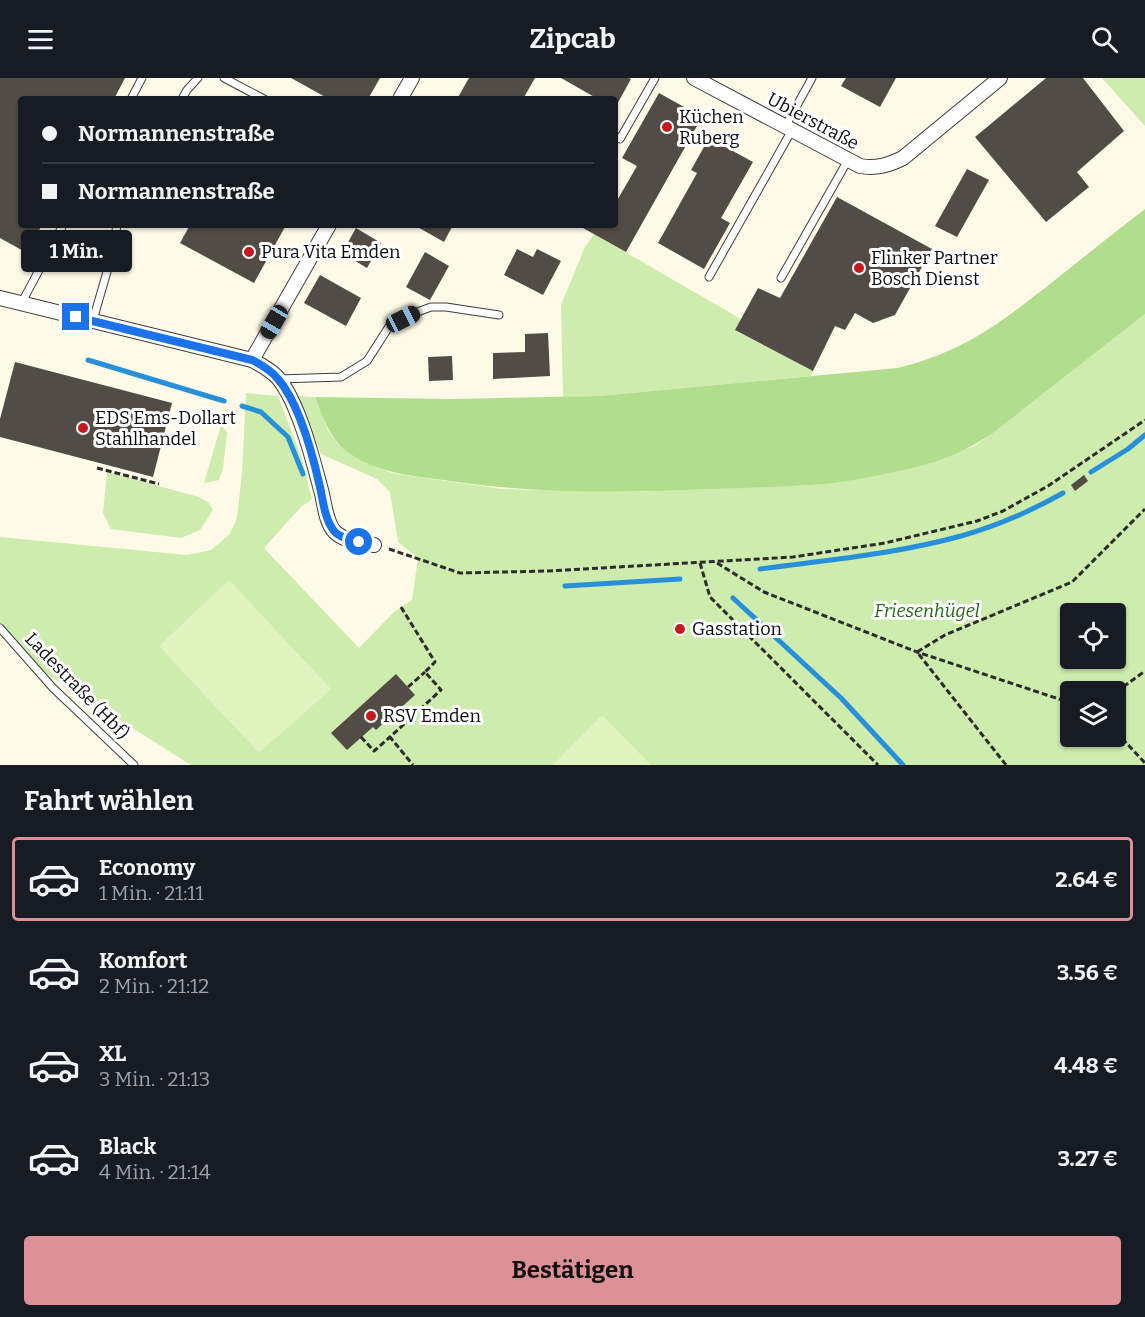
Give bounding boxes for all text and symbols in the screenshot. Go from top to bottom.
icon: menu [24,23,57,56]
text: Zipcab [529,23,616,55]
icon: search [1088,23,1121,56]
street label: Ubierstraße [763,88,863,154]
place label: Küchen Ruberg [679,106,744,149]
text: Normannenstraße [78,120,275,147]
marker: Küchen Ruberg [660,120,674,134]
text: Normannenstraße [78,178,275,205]
callout: 1 Min. [20,230,132,272]
text: 1 Min. [50,239,103,263]
place label: Pura Vita Emden [261,241,401,263]
marker: Pura Vita Emden [242,245,256,259]
place label: Flinker Partner Bosch Dienst [871,247,998,290]
marker: Flinker Partner Bosch Dienst [852,261,866,275]
car [257,302,291,342]
route end [62,303,89,330]
car [383,303,423,335]
place label: EDS Ems-Dollart Stahlhandel [95,407,236,450]
marker: EDS Ems-Dollart Stahlhandel [76,421,90,435]
route start [345,528,372,555]
park label: Friesenhügel [874,600,980,622]
map controls [1060,603,1126,747]
button: locate [1060,603,1126,669]
place label: Gasstation [692,618,783,640]
marker: Gasstation [673,622,687,636]
street label: Ladestraße (Hbf) [20,628,134,744]
button: layers [1060,681,1126,747]
place label: RSV Emden [383,705,481,727]
marker: RSV Emden [364,709,378,723]
text: Fahrt wählen [24,785,194,817]
icon: car [27,852,81,906]
text: Economy [99,854,195,881]
text: 2.64 € [1055,866,1118,893]
text: 1 Min. · 21:11 [99,881,204,905]
icon: car [27,945,81,999]
text: Komfort [99,947,188,974]
text: 3.56 € [1057,959,1118,986]
text: 2 Min. · 21:12 [99,974,209,998]
icon: car [27,1038,81,1092]
text: XL [99,1040,126,1067]
text: 4.48 € [1054,1052,1118,1079]
text: 3 Min. · 21:13 [99,1067,210,1091]
icon: car [27,1131,81,1185]
text: Black [99,1133,156,1160]
text: 3.27 € [1058,1145,1118,1172]
text: 4 Min. · 21:14 [99,1160,211,1184]
button: Bestätigen [24,1236,1121,1305]

